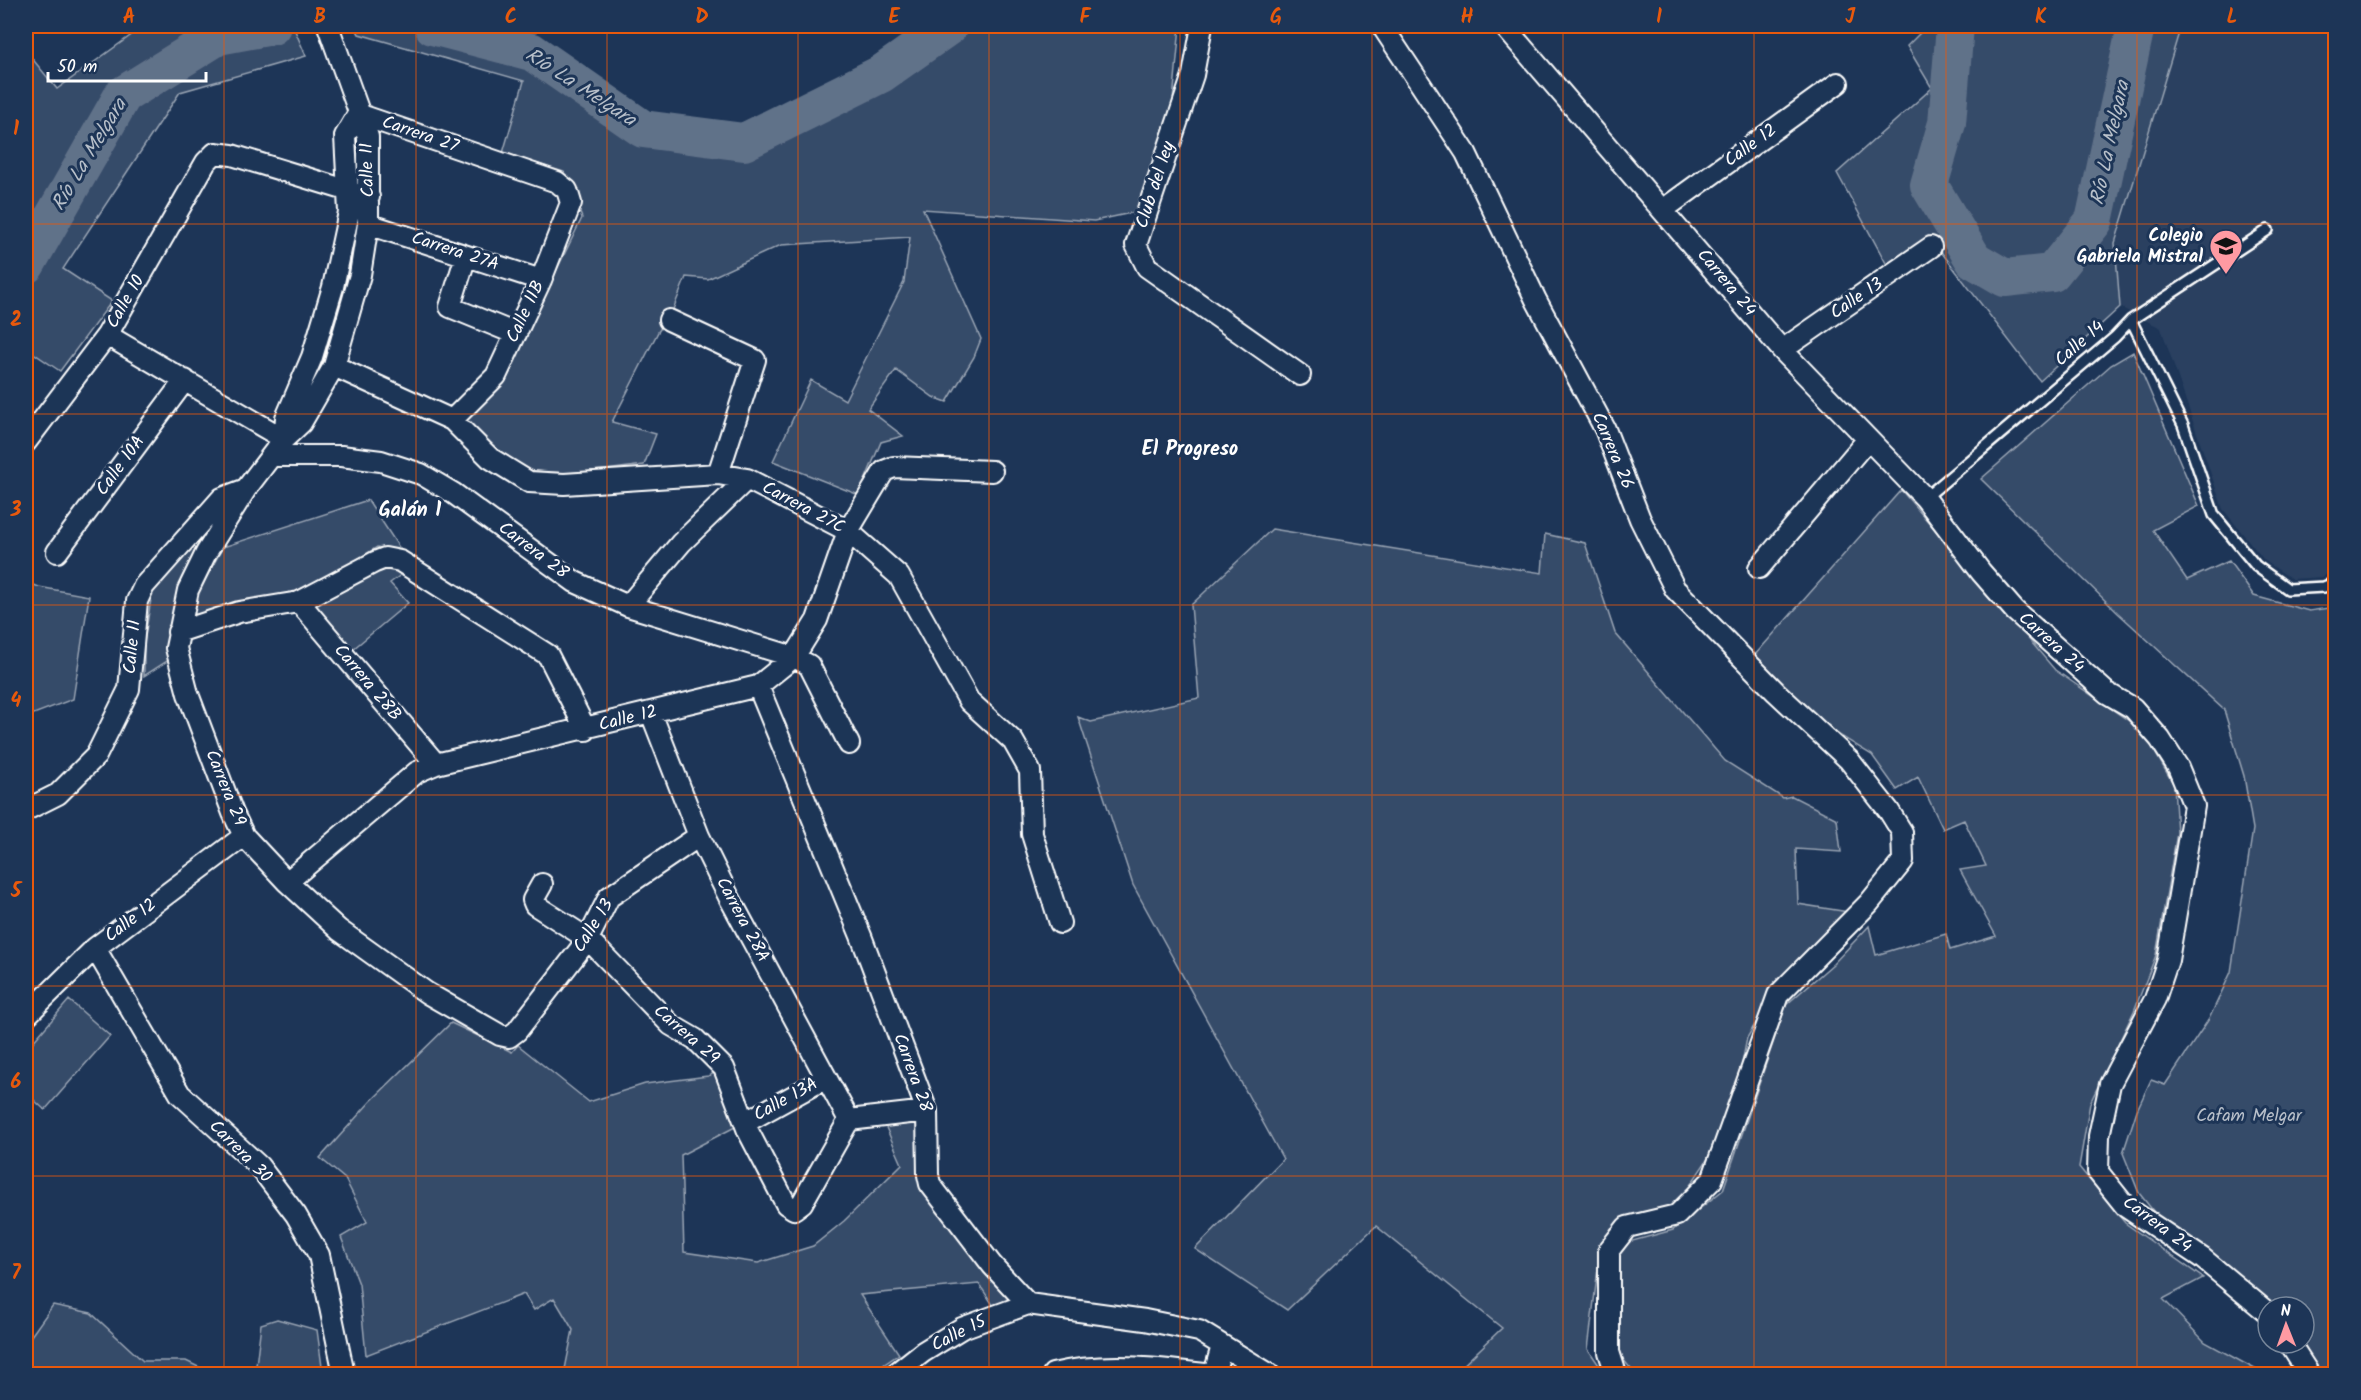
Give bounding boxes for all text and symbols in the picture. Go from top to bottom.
text: A [123,2,135,34]
text: B [314,2,326,34]
text: C [505,2,517,34]
text: D [695,2,709,34]
text: E [888,2,900,34]
text: F [1080,2,1092,34]
text: G [1270,2,1282,34]
text: H [1460,2,1474,34]
text: I [1656,2,1662,34]
text: J [1845,2,1856,34]
text: K [2035,2,2047,34]
text: L [2227,2,2237,34]
water label: Río La Melgara [518,40,643,137]
scale bar [48,45,206,83]
text: 50 m [57,53,97,82]
water label: Río La Melgara [2082,76,2140,208]
water label: Río La Melgara [44,91,137,217]
street label: Carrera 27 [378,108,463,162]
text: 1 [13,114,19,146]
street label: Calle 12 [1718,117,1784,175]
street label: Club del ley [1128,137,1184,232]
street label: Calle 11 [353,142,383,198]
place label: Colegio Gabriela Mistral [2077,222,2203,272]
street label: Carrera 27A [407,224,503,280]
school or university icon: Colegio Gabriela Mistral [2208,228,2244,275]
street label: Carrera 24 [1689,243,1763,323]
street label: Calle 10 [99,270,153,334]
street label: Calle 13 [1824,270,1890,328]
street label: Calle 11B [499,276,553,348]
text: 2 [10,305,22,337]
street label: Calle 14 [2048,314,2112,374]
street label: Carrera 26 [1583,408,1641,494]
street label: Calle 10A [89,430,153,502]
district label: El Progreso [1142,434,1238,466]
street label: Carrera 27C [756,474,850,542]
text: 3 [10,495,22,527]
district label: Galán 1 [379,495,441,527]
street label: Carrera 28 [491,515,575,587]
street label: Carrera 24 [2011,605,2091,681]
street label: Calle 11 [116,619,150,675]
street label: Carrera 28B [326,638,408,728]
text: 4 [11,686,22,718]
street label: Calle 12 [596,698,660,740]
street label: Carrera 29 [197,745,254,831]
street label: Carrera 28A [707,872,777,968]
text: 5 [10,876,23,908]
street label: Calle 12 [99,892,163,950]
street label: Calle 13 [566,893,622,959]
street label: Carrera 29 [646,998,726,1072]
street label: Carrera 28 [884,1029,940,1117]
text: 6 [11,1067,22,1099]
street label: Calle 13A [748,1070,824,1130]
park label: Cafam Melgar [2196,1102,2303,1131]
street label: Carrera 30 [201,1113,279,1191]
street label: Carrera 24 [2116,1189,2198,1261]
text: 7 [11,1258,21,1290]
north arrow [2256,1295,2316,1355]
text: N [2280,1299,2291,1324]
street label: Calle 15 [926,1307,993,1360]

